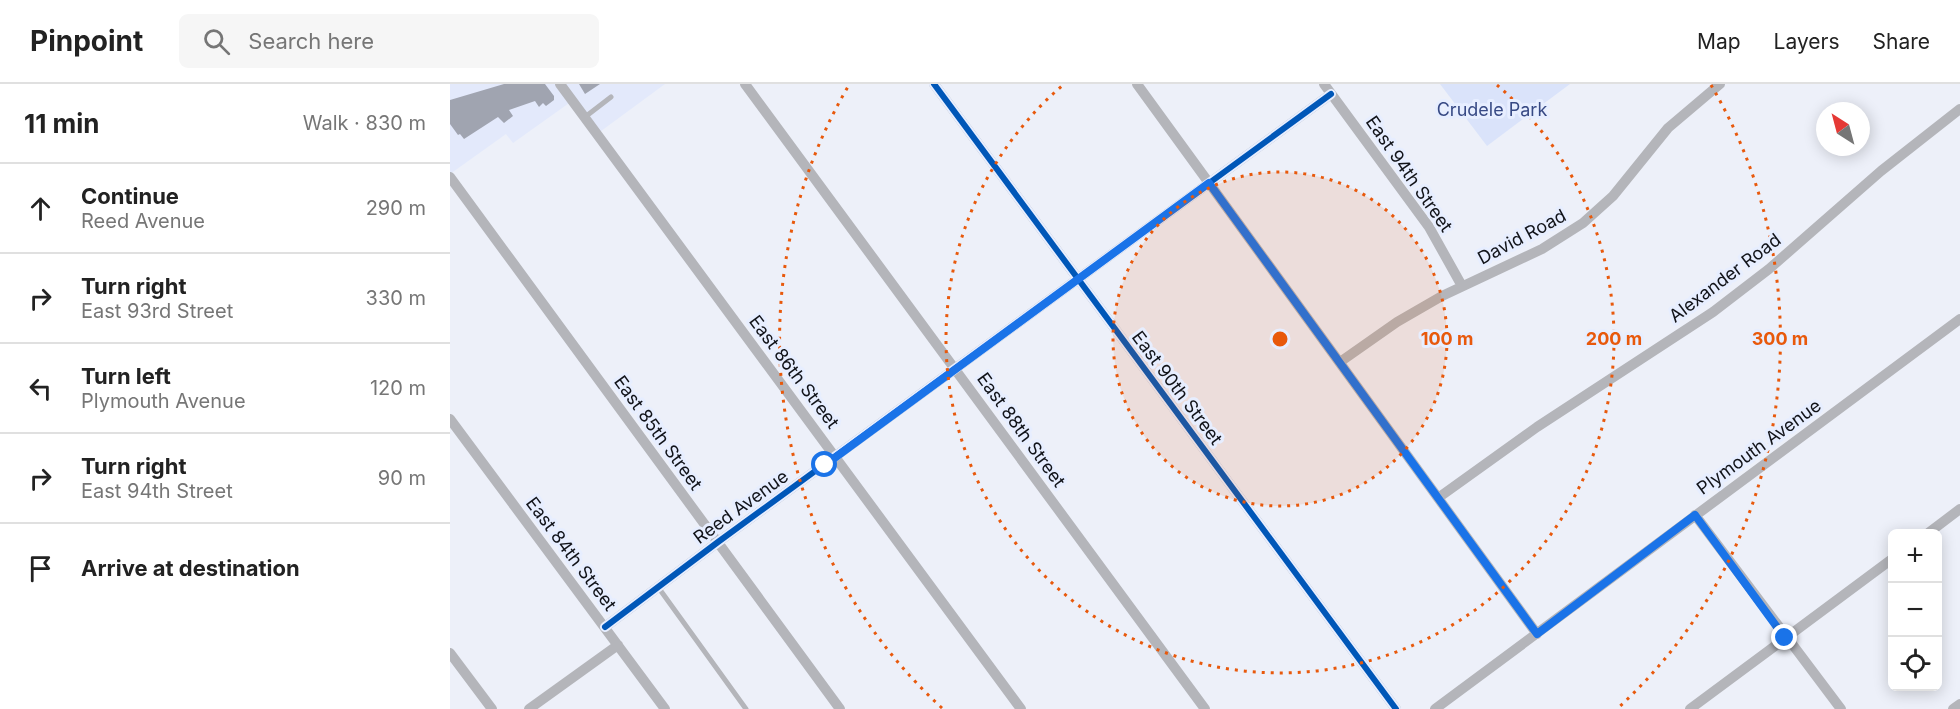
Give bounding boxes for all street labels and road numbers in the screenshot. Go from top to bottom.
street label: East 94th Street [1362,112,1457,236]
street label: David Road [1474,205,1569,269]
street label: Alexander Road [1665,229,1785,326]
street label: East 86th Street [745,311,844,432]
street label: East 90th Street [1128,327,1227,449]
street label: East 88th Street [973,369,1070,491]
street label: East 85th Street [610,372,707,494]
street label: Plymouth Avenue [1693,395,1825,499]
street label: Reed Avenue [689,465,792,548]
street label: East 84th Street [522,493,621,615]

